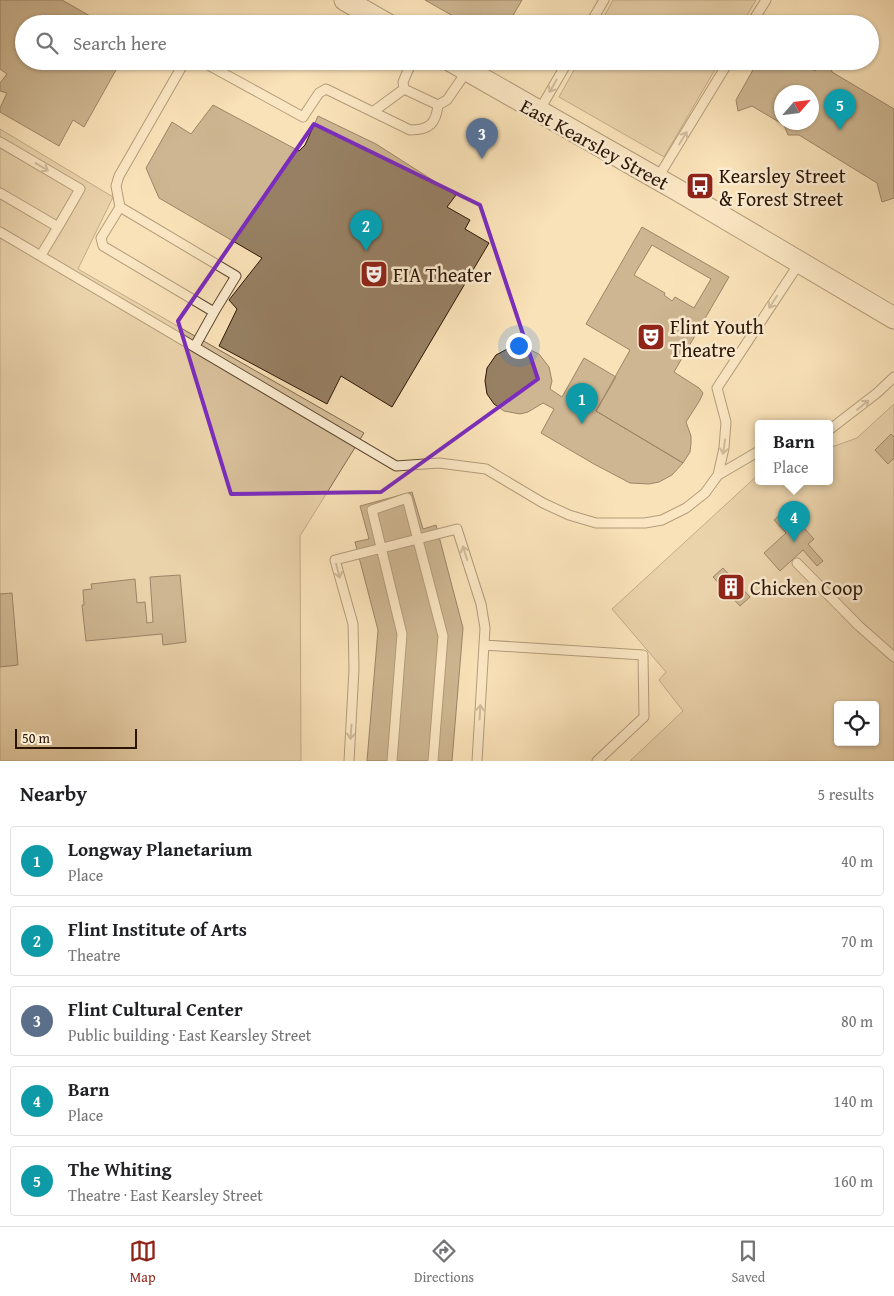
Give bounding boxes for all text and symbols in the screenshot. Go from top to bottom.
search box [15,15,879,70]
icon: search [33,29,61,57]
text: Search here [73,29,167,57]
one-way arrow [548,79,558,94]
north arrow [774,85,819,130]
pin: 5 [824,89,856,130]
street label: East Kearsley Street [515,91,675,197]
pin: 3 [466,118,498,159]
one-way arrow [678,132,688,146]
place label: Kearsley Street & Forest Street [719,161,846,213]
one-way arrow [34,162,48,172]
bus stop icon: Kearsley Street & Forest Street [685,171,715,201]
pin: 2 [350,210,382,251]
theatre icon: FIA Theater [359,259,389,289]
place label: FIA Theater [393,260,491,289]
one-way arrow [768,295,778,309]
place label: Flint Youth Theatre [670,312,764,364]
theatre icon: Flint Youth Theatre [636,322,666,352]
your location [506,333,532,359]
pin: 1 [566,383,598,424]
one-way arrow [856,399,869,410]
popup [755,420,833,485]
text: Barn [773,427,815,455]
one-way arrow [718,439,728,455]
text: Place [773,455,809,479]
pin: 4 [778,501,810,542]
one-way arrow [459,545,469,561]
one-way arrow [334,563,344,579]
building icon: Chicken Coop [716,572,746,602]
place label: Chicken Coop [750,573,863,602]
map controls [834,701,879,746]
button: locate [834,701,879,746]
one-way arrow [476,705,485,721]
one-way arrow [347,723,356,739]
scale bar [15,726,138,749]
text: 50 m [22,728,50,748]
text: Nearby [20,778,87,809]
text: 5 results [817,782,874,806]
text: Longway Planetarium [68,835,252,863]
text: 1 [33,849,41,873]
text: 40 m [841,849,873,873]
text: Place [68,863,103,887]
text: Flint Institute of Arts [68,915,247,943]
text: 2 [33,929,41,953]
text: 70 m [841,929,873,953]
text: Theatre [68,943,121,967]
text: Flint Cultural Center [68,995,243,1023]
text: 3 [33,1009,41,1033]
text: 80 m [841,1009,873,1033]
text: Public building · East Kearsley Street [68,1023,311,1047]
text: Barn [68,1075,109,1103]
text: 4 [33,1089,41,1113]
text: 140 m [833,1089,873,1113]
text: Place [68,1103,103,1127]
text: The Whiting [68,1155,172,1183]
text: 5 [33,1169,41,1193]
text: 160 m [833,1169,873,1193]
text: Theatre · East Kearsley Street [68,1183,263,1207]
tab: Map [129,1237,157,1287]
tab: Directions [414,1237,474,1287]
tab: Saved [731,1237,765,1287]

